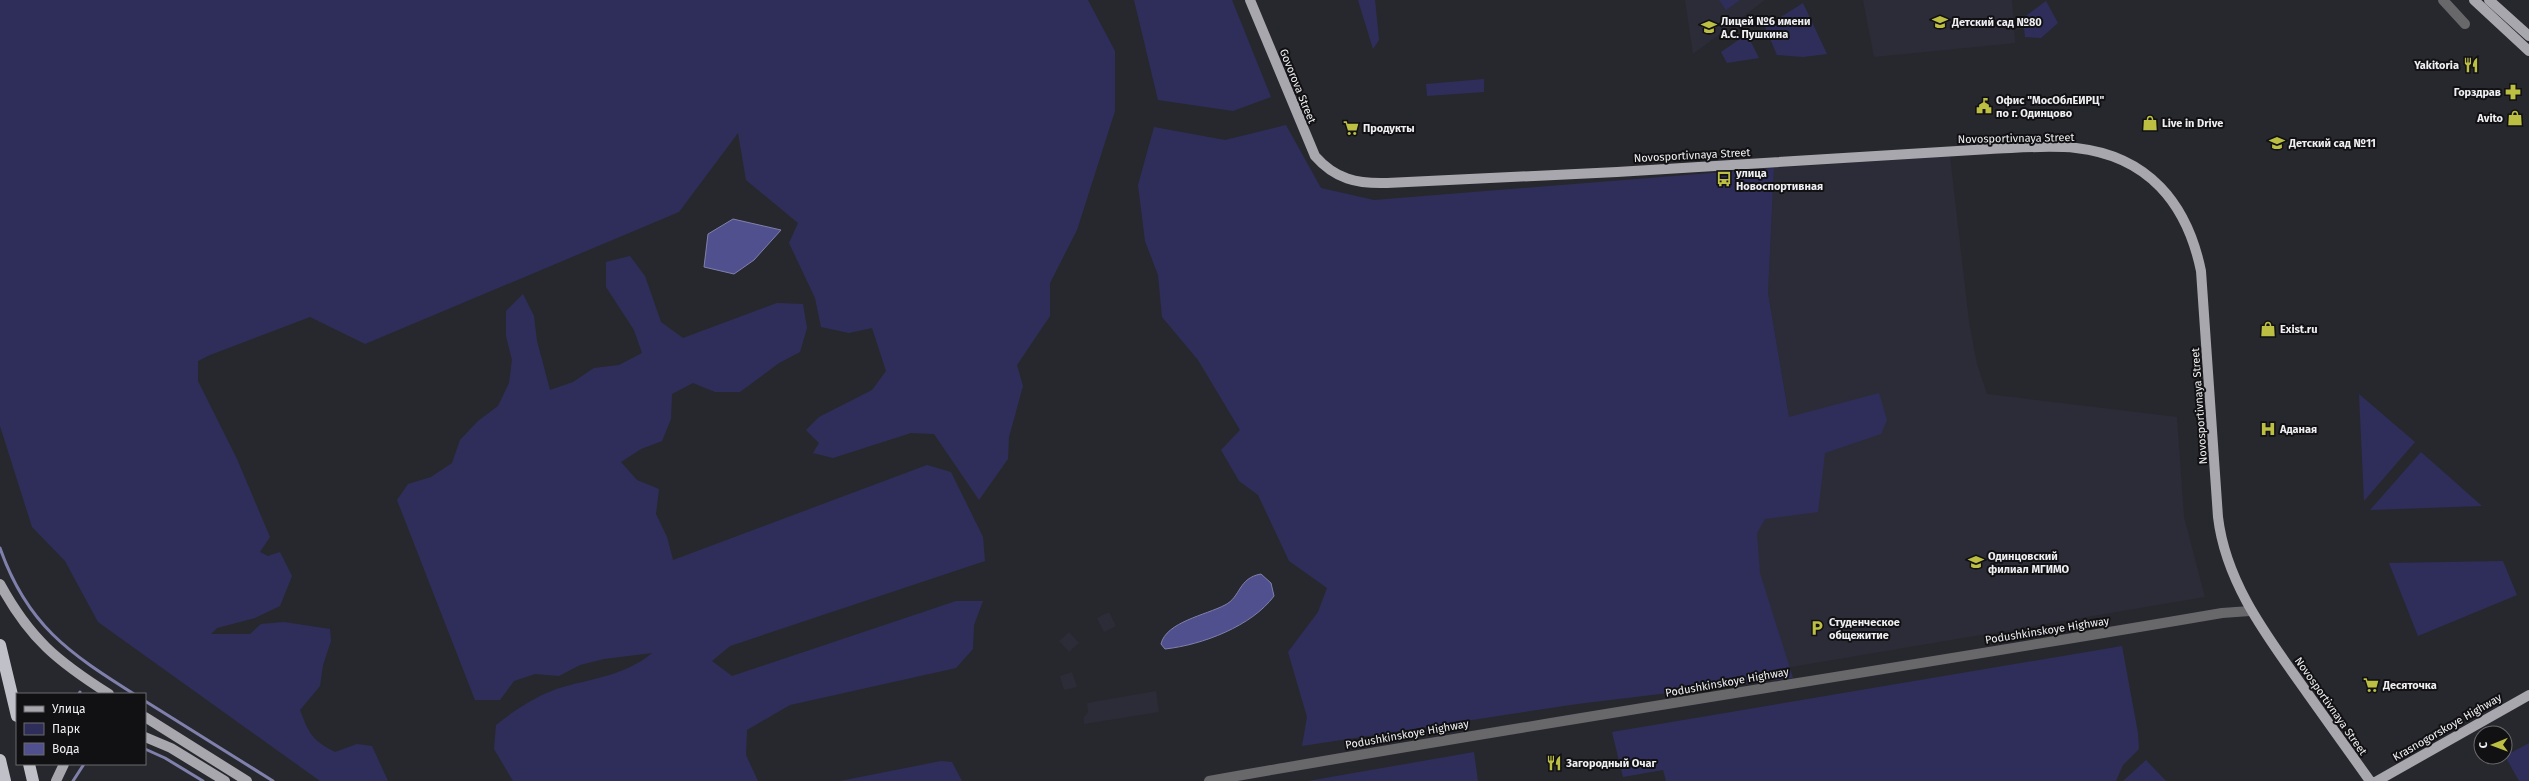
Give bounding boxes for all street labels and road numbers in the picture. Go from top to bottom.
street label: Govorova Street [1277,47,1318,125]
street label: Novosportivnaya Street [1958,131,2075,146]
street label: Novosportivnaya Street [1633,146,1751,165]
street label: Novosportivnaya Street [2189,347,2210,465]
street label: Podushkinskoye Highway [1984,614,2111,647]
street label: Novosportivnaya Street [2292,655,2369,758]
street label: Podushkinskoye Highway [1664,665,1790,700]
street label: Krasnogorskoye Highway [2391,691,2504,764]
street label: Podushkinskoye Highway [1344,717,1470,752]

